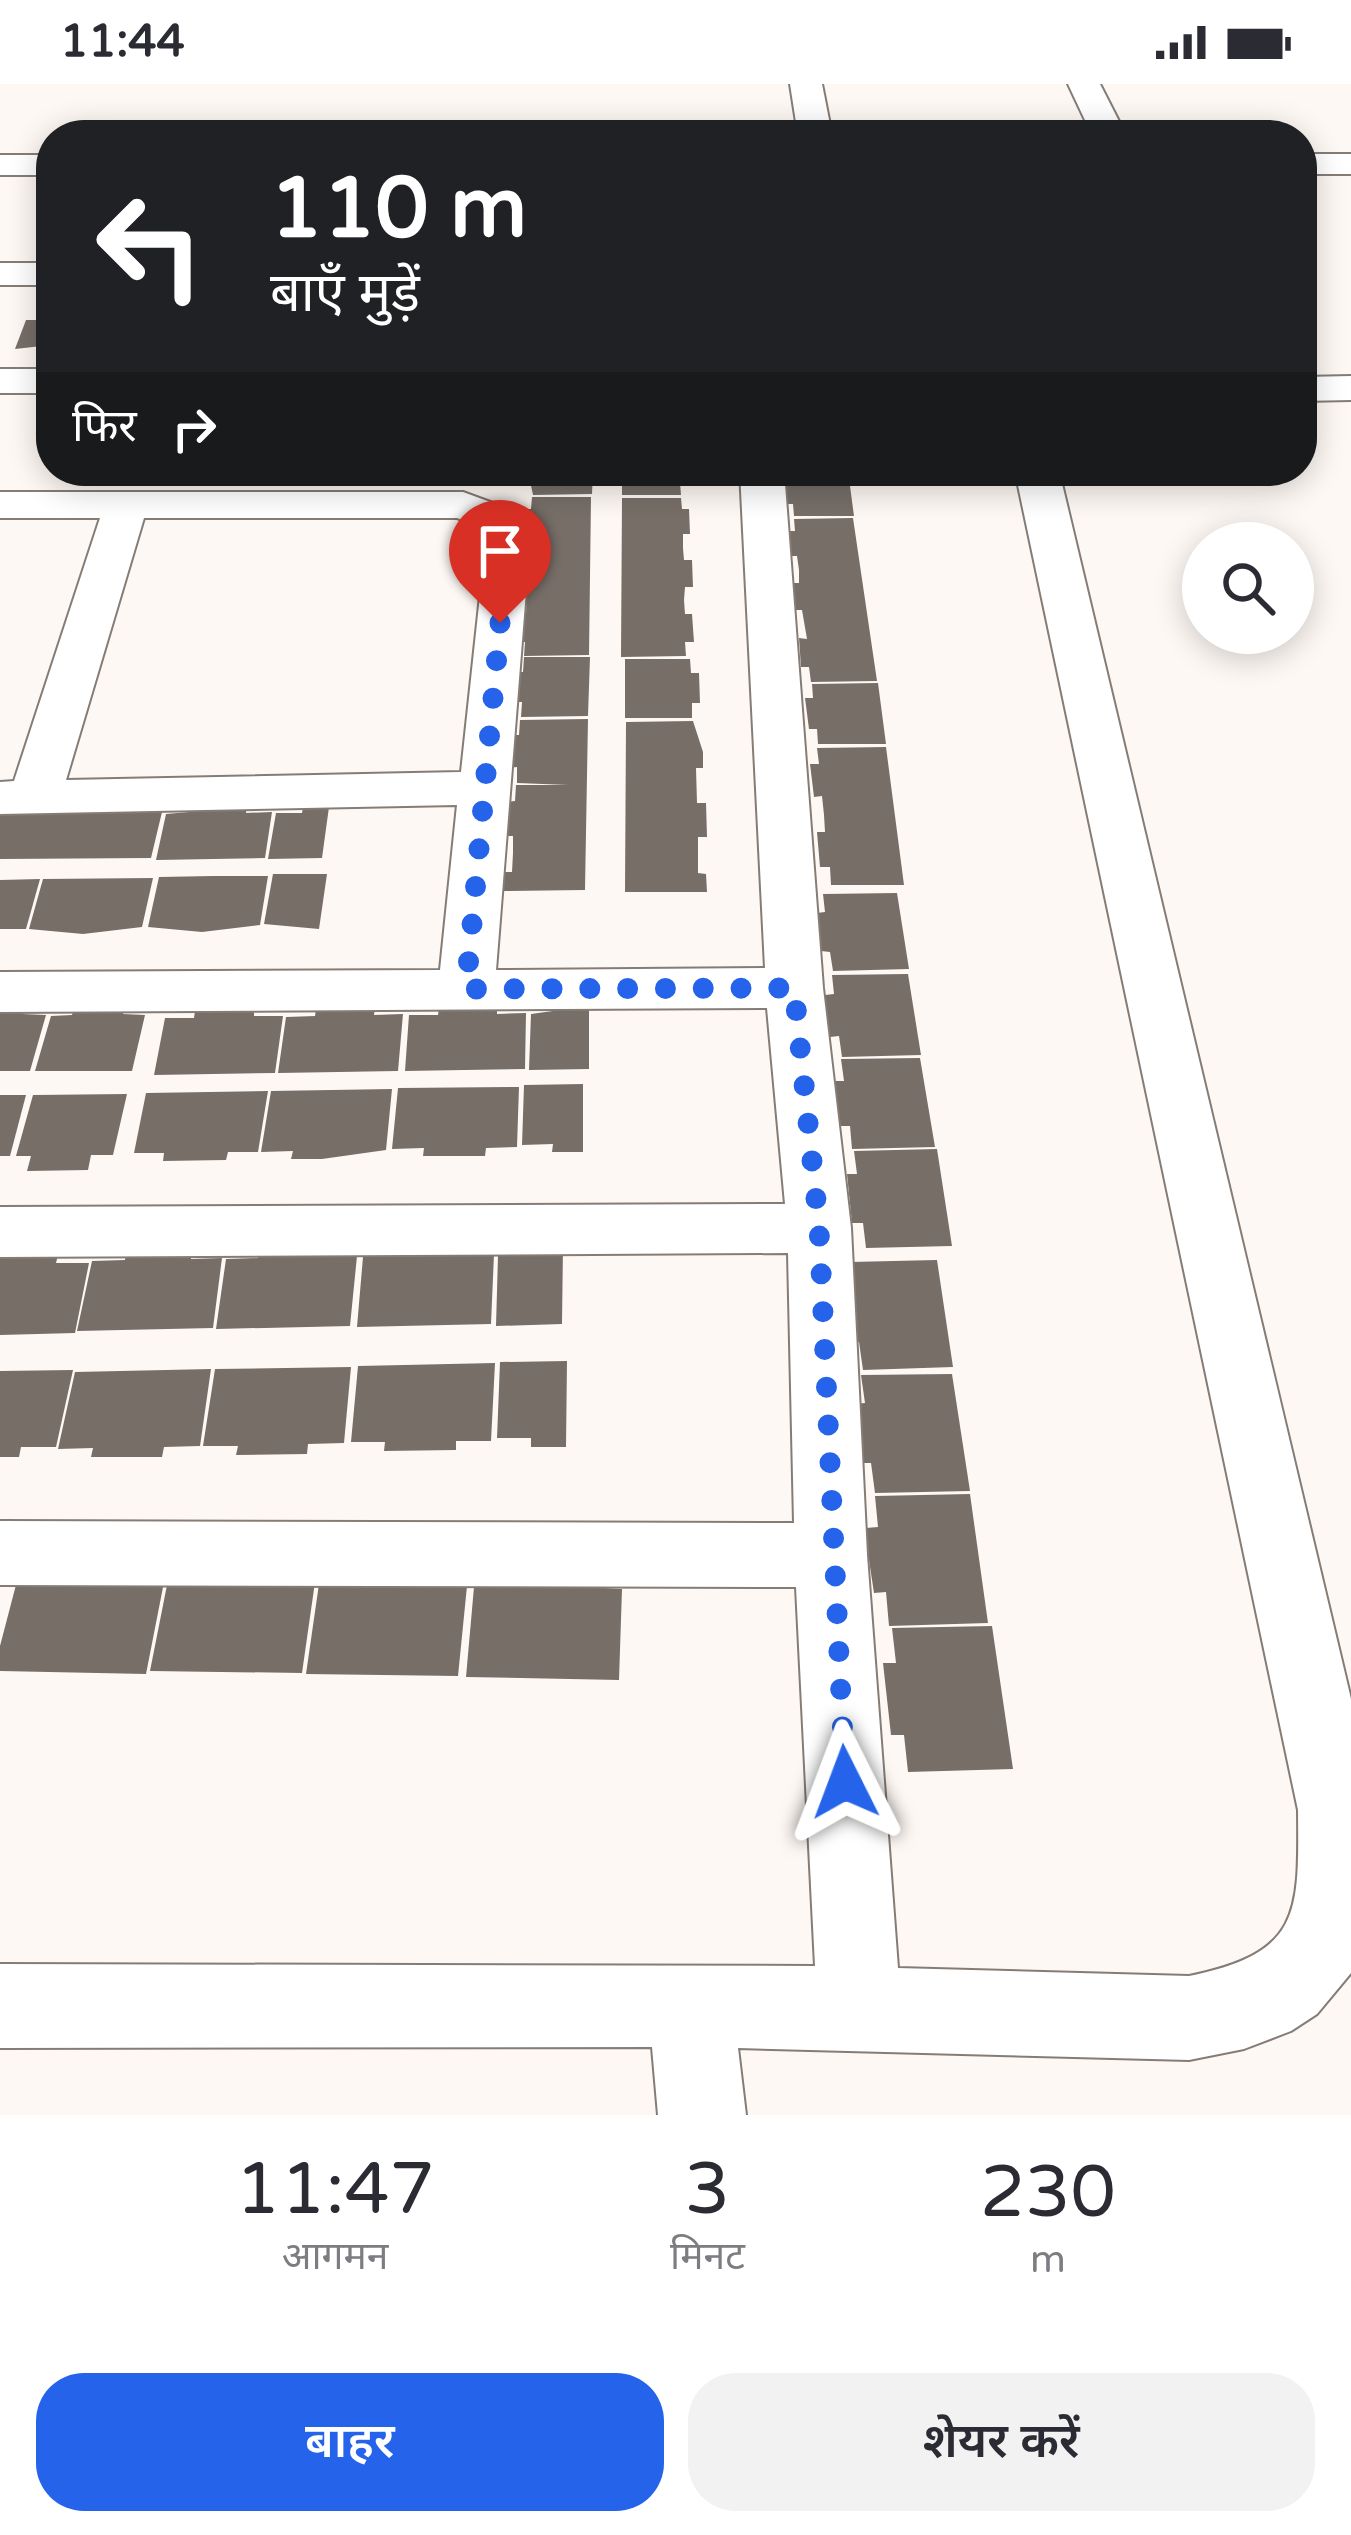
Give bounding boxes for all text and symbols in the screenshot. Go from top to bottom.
text: 11:44 [60,15,185,69]
text: 110 m [270,159,527,260]
icon: left [72,168,228,324]
text: बाएँ मुड़ें [270,261,420,326]
icon: right [161,396,227,462]
text: फिर [72,400,137,454]
pin [449,500,551,623]
icon: arrive [467,518,533,584]
map controls [1182,522,1314,654]
button: search [1182,522,1314,654]
position arrow [782,1719,908,1845]
text: 11:47 [235,2147,435,2234]
text: 3 [685,2147,730,2234]
text: 230 [980,2150,1116,2237]
text: आगमन [282,2233,388,2280]
text: मिनट [670,2233,745,2280]
text: m [1030,2236,1066,2283]
button: बाहर [36,2373,664,2511]
button: शेयर करें [688,2373,1315,2511]

